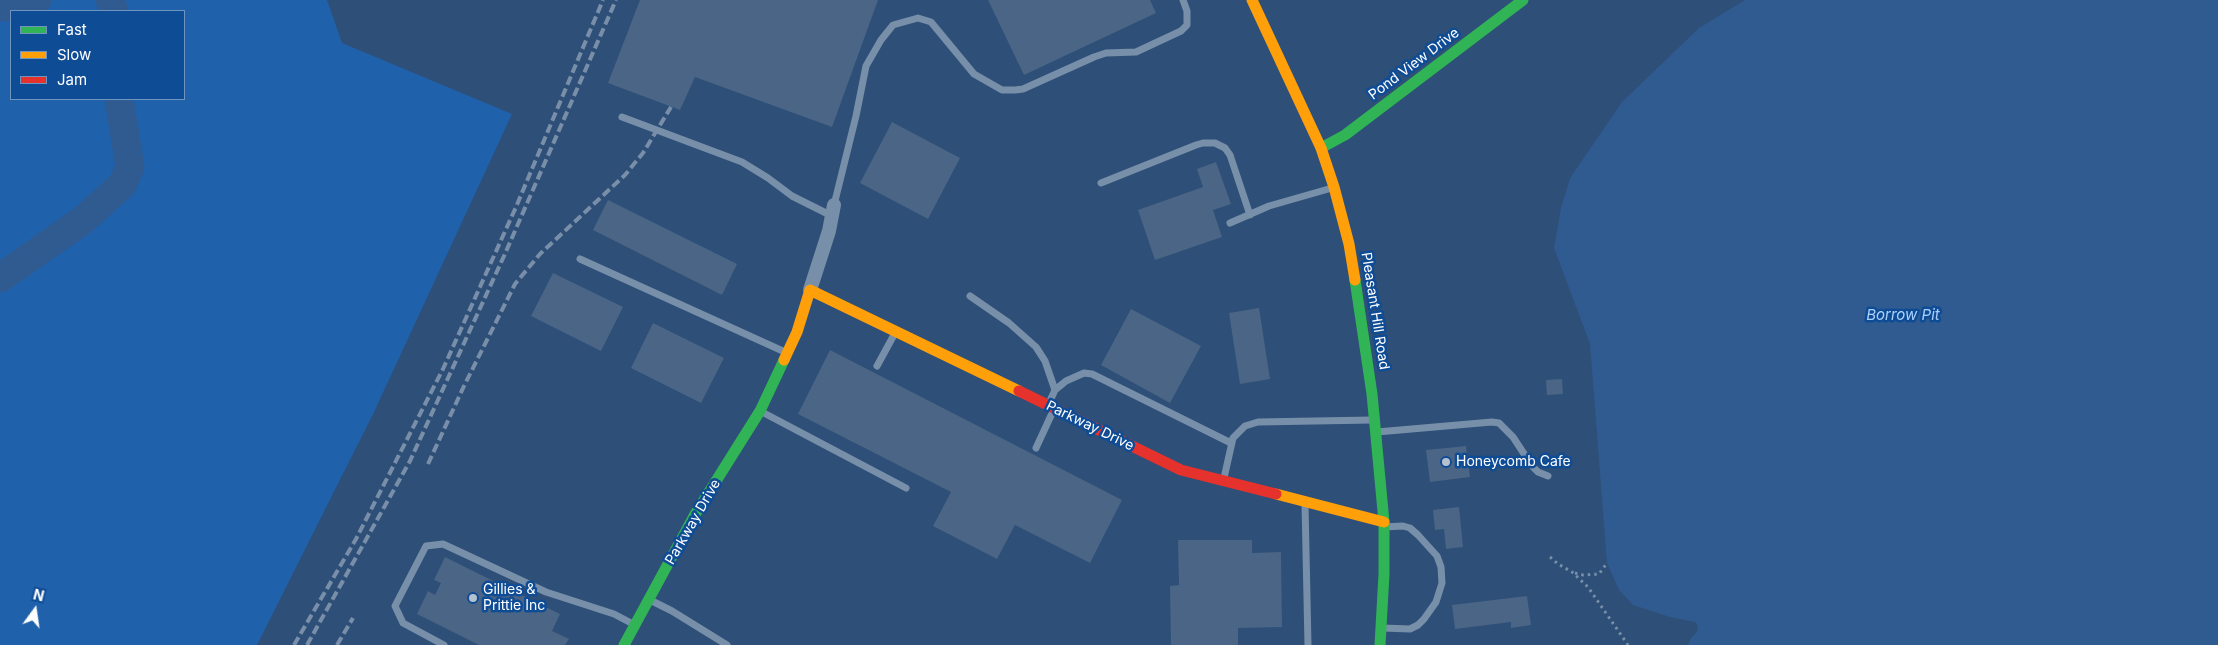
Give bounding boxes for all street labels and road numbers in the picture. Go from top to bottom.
street label: Pond View Drive [1365,24,1463,104]
street label: Pleasant Hill Road [1357,251,1393,371]
street label: Parkway Drive [1043,397,1137,455]
street label: Parkway Drive [662,476,724,568]

